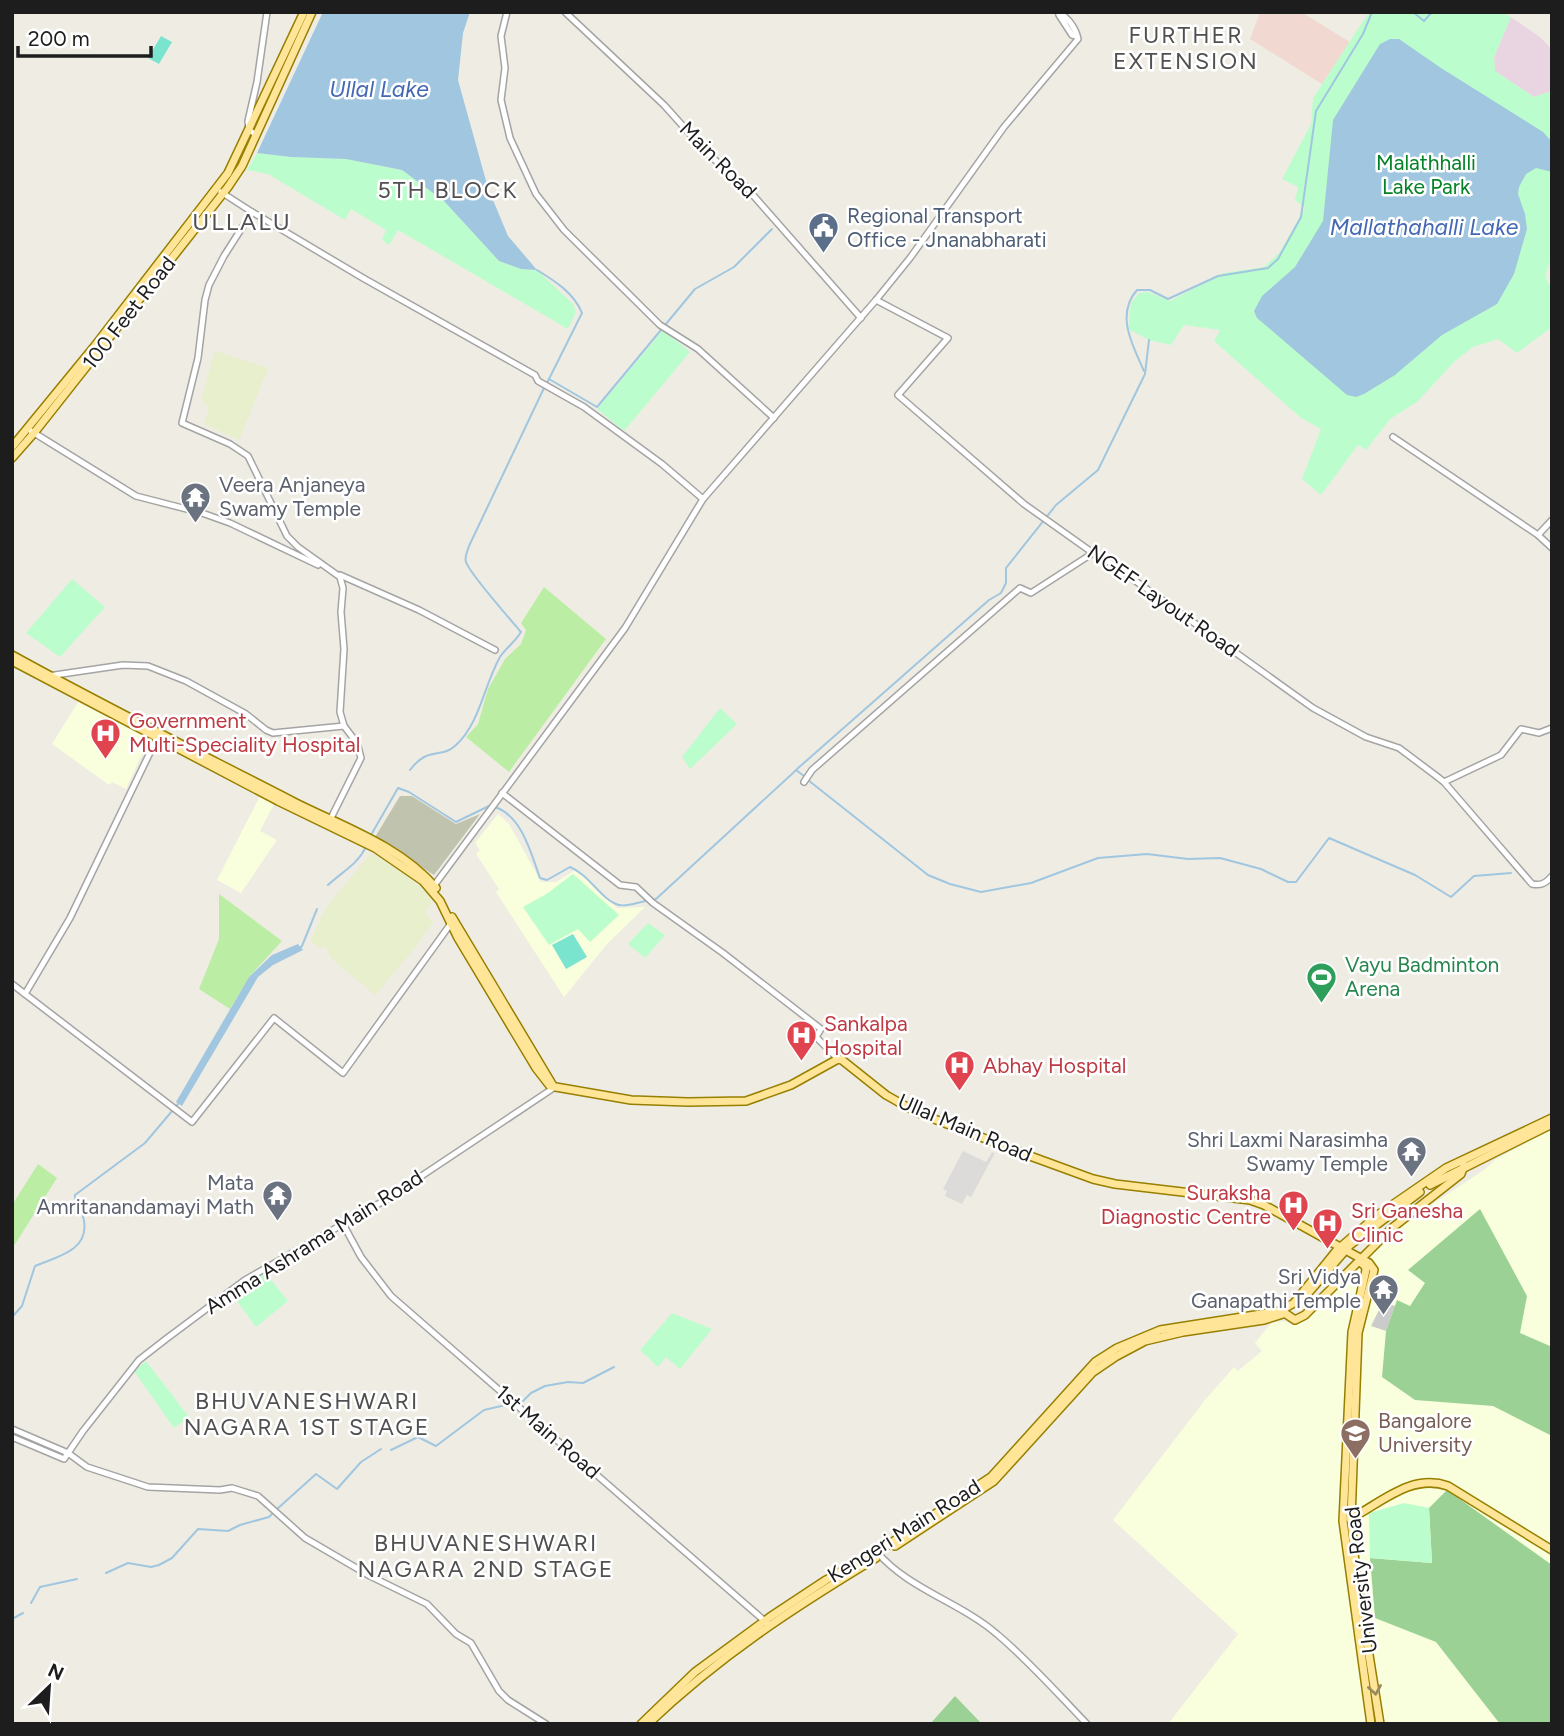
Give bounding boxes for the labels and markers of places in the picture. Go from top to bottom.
place label: Regional Transport Office - Jnanabharati [847,203,1047,252]
public building icon: Regional Transport Office - Jnanabharati [807,211,841,255]
place label: Veera Anjaneya Swamy Temple [219,472,365,521]
temple icon: Veera Anjaneya Swamy Temple [179,480,213,524]
place label: Government Multi-Speciality Hospital [129,708,360,757]
hospital icon: Government Multi-Speciality Hospital [89,716,123,760]
place label: Vayu Badminton Arena [1345,952,1499,1001]
sports icon: Vayu Badminton Arena [1305,960,1339,1004]
place label: Sankalpa Hospital [824,1011,908,1060]
hospital icon: Sankalpa Hospital [784,1019,818,1063]
hospital icon: Abhay Hospital [943,1049,977,1093]
place label: Abhay Hospital [983,1053,1126,1078]
place label: Shri Laxmi Narasimha Swamy Temple [1187,1127,1388,1176]
temple icon: Shri Laxmi Narasimha Swamy Temple [1394,1135,1428,1179]
place label: Mata Amritanandamayi Math [37,1170,254,1219]
temple icon: Mata Amritanandamayi Math [260,1178,294,1222]
place label: Suraksha Diagnostic Centre [1101,1180,1271,1229]
hospital icon: Suraksha Diagnostic Centre [1277,1188,1311,1232]
place label: Sri Ganesha Clinic [1351,1198,1463,1247]
hospital icon: Sri Ganesha Clinic [1311,1206,1345,1250]
place label: Sri Vidya Ganapathi Temple [1191,1264,1361,1313]
temple icon: Sri Vidya Ganapathi Temple [1367,1272,1401,1316]
place label: Bangalore University [1378,1408,1472,1457]
school or university icon: Bangalore University [1338,1416,1372,1460]

